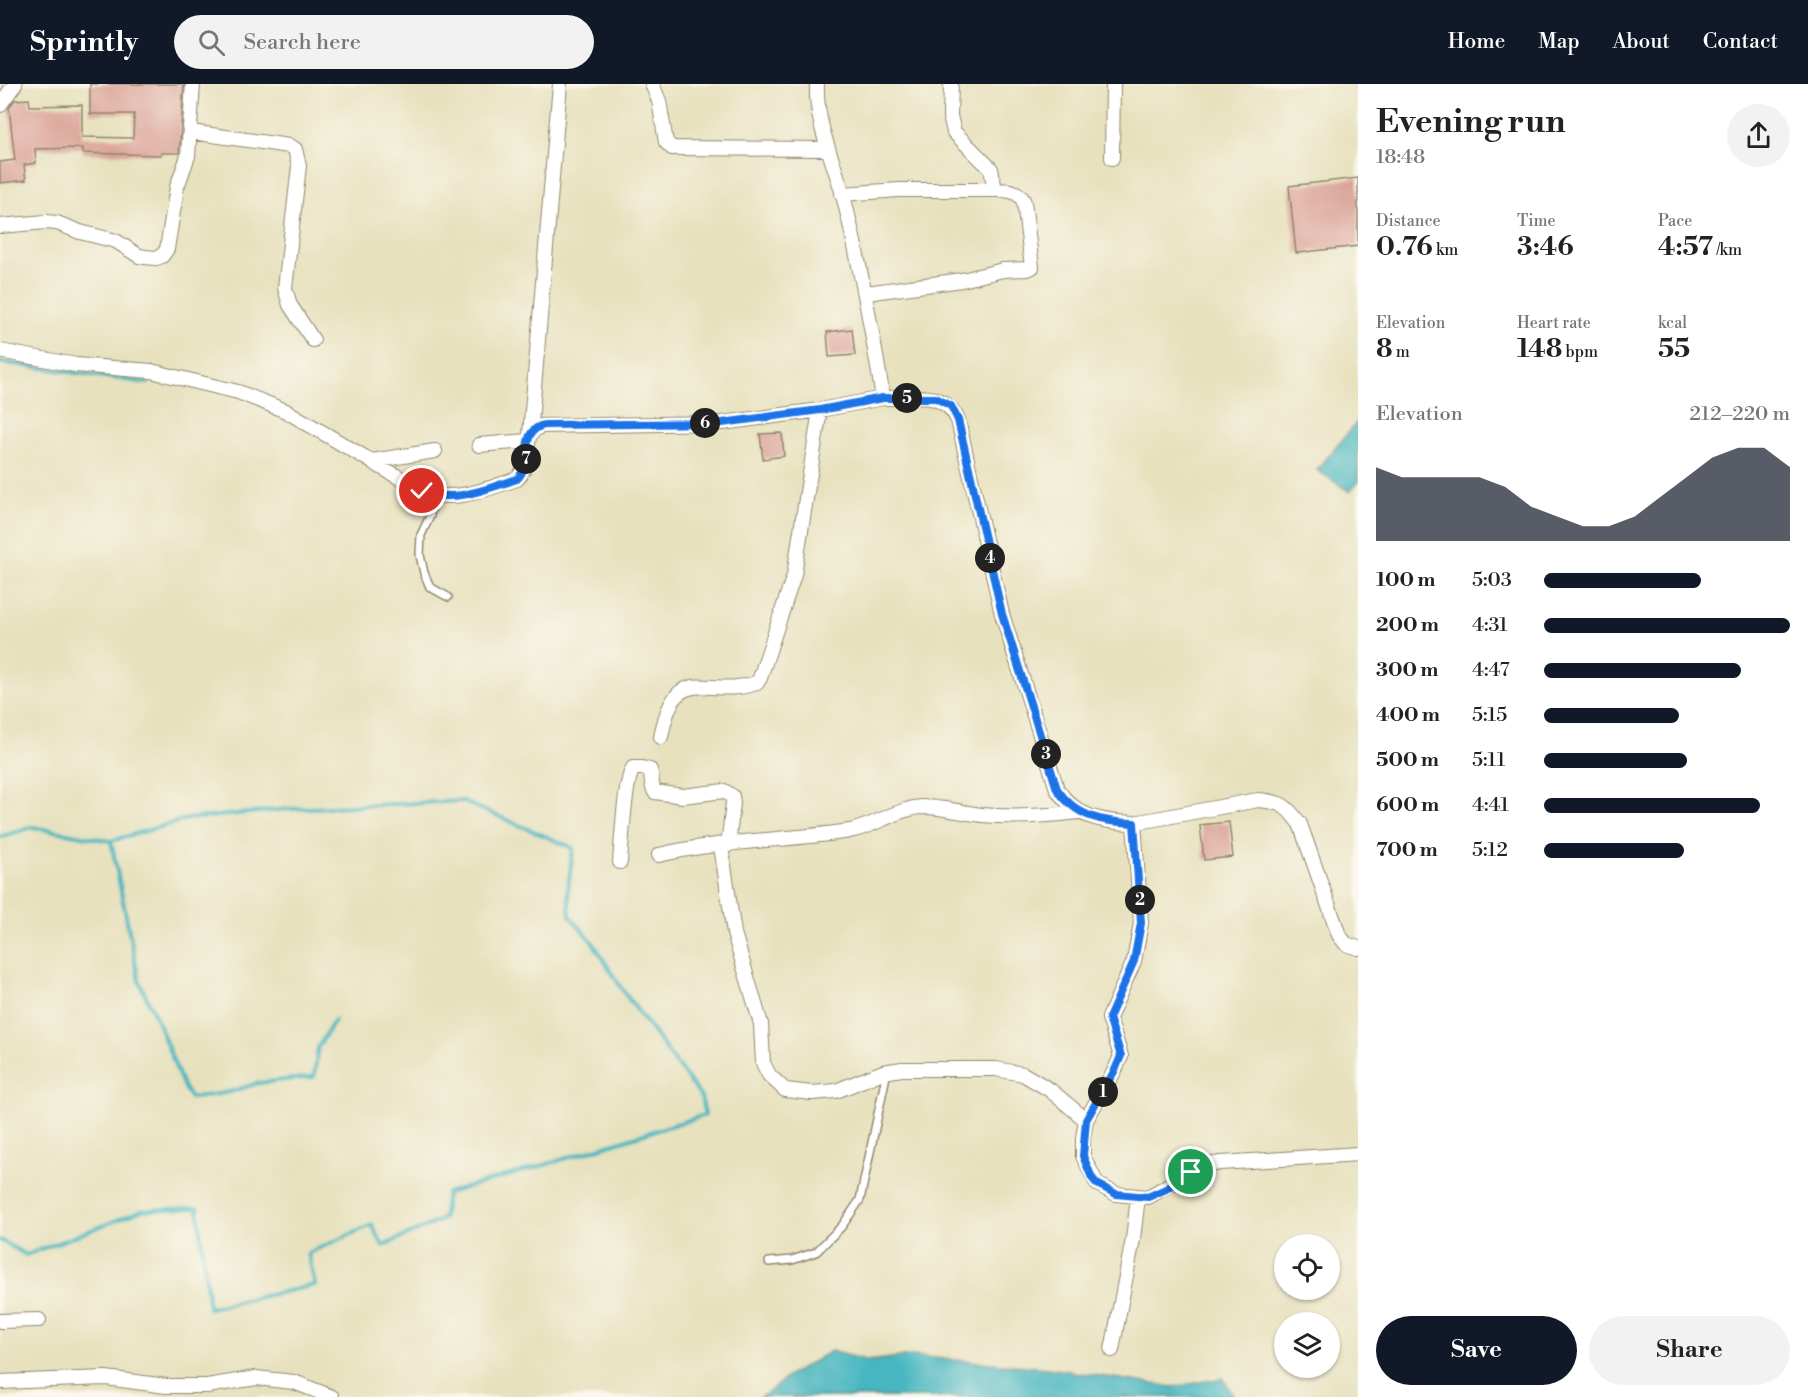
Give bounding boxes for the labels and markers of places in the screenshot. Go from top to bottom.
pin: 5 [892,383,922,413]
pin: 6 [690,408,720,438]
pin: 7 [511,444,541,474]
pin [396,465,447,516]
pin: 4 [975,543,1005,573]
pin: 3 [1031,739,1061,769]
pin: 2 [1125,885,1155,915]
pin: 1 [1088,1077,1118,1107]
pin [1165,1146,1216,1197]

